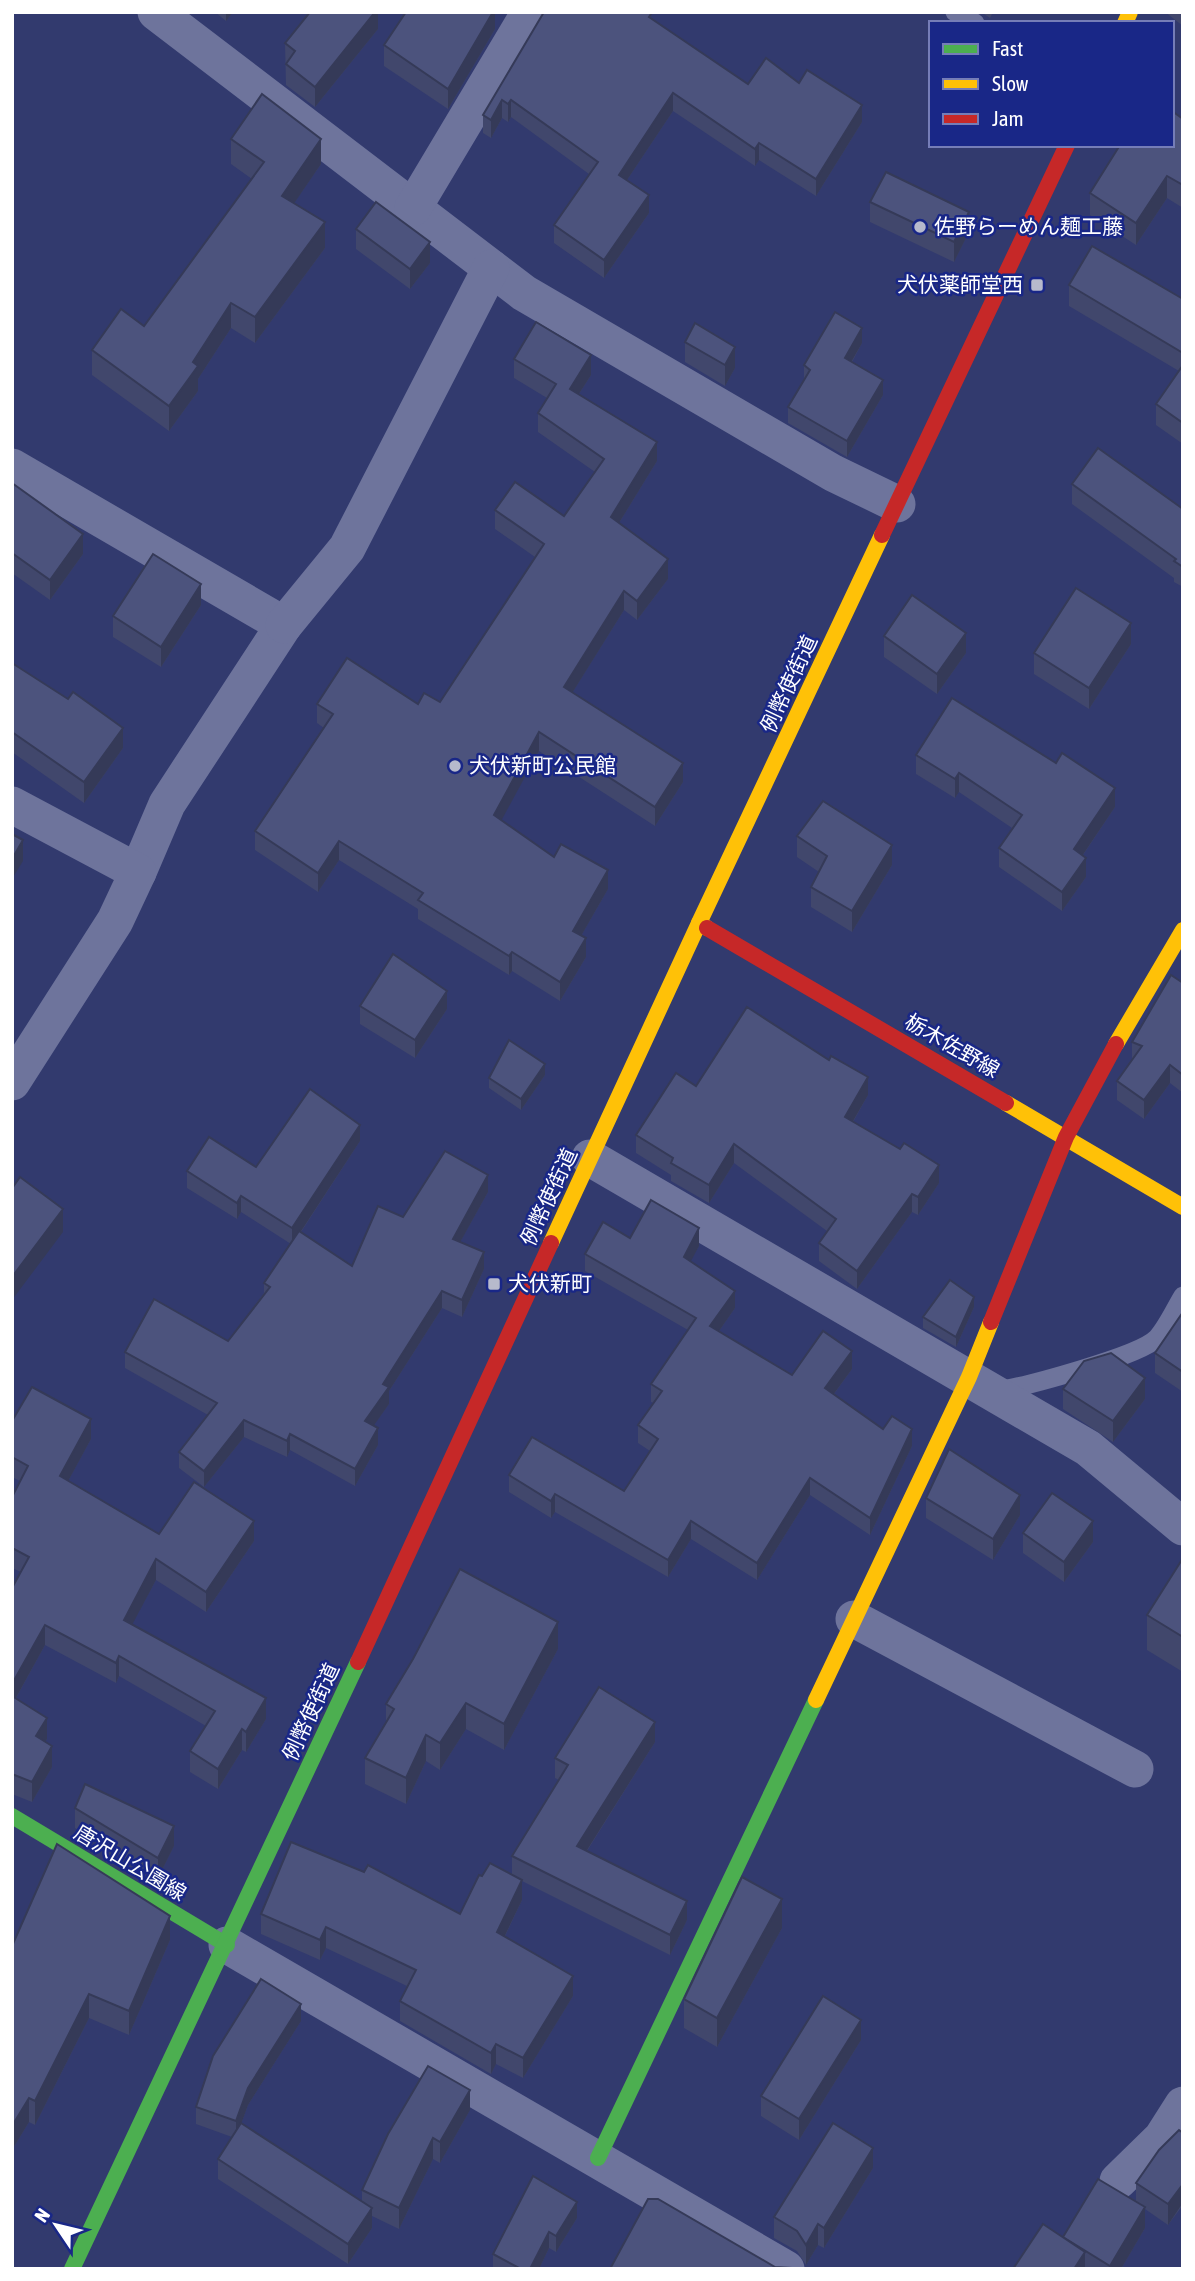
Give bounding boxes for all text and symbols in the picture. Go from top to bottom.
legend [929,21,1174,147]
text: Fast [992,36,1023,60]
text: Slow [992,71,1029,95]
text: Jam [992,106,1024,130]
place label: 佐野らーめん麺工藤 [934,214,1123,238]
marker: 佐野らーめん麺工藤 [912,219,928,235]
place label: 犬伏薬師堂西 [897,272,1023,296]
marker: 犬伏薬師堂西 [1029,277,1045,293]
street label: 例幣使街道 [755,631,821,736]
place label: 犬伏新町公民館 [469,753,616,777]
marker: 犬伏新町公民館 [447,758,463,774]
street label: 栃木佐野線 [901,1008,1004,1082]
street label: 例幣使街道 [515,1144,581,1249]
place label: 犬伏新町 [508,1271,592,1295]
marker: 犬伏新町 [486,1276,502,1292]
street label: 例幣使街道 [277,1659,343,1764]
street label: 唐沢山公園線 [70,1819,191,1905]
north arrow [21,2190,91,2260]
text: N [30,2204,54,2226]

